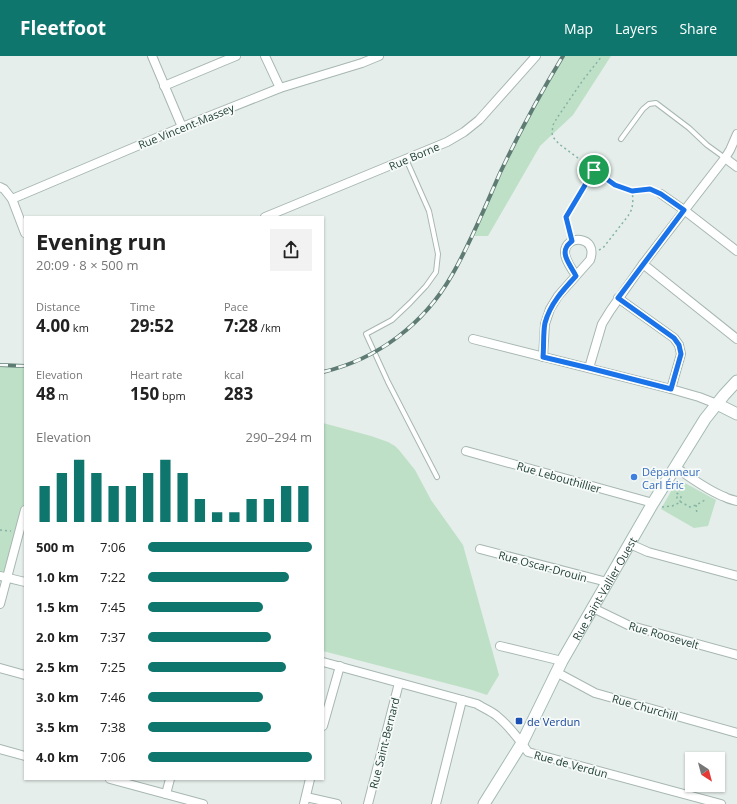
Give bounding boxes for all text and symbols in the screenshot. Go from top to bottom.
text: Fleetfoot [20,15,106,41]
text: Map [564,19,593,38]
text: Layers [615,19,657,38]
text: Share [679,19,717,38]
street label: Rue Vincent-Massey [136,100,237,152]
street label: Rue Borne [386,139,442,173]
pin [577,153,611,187]
icon: arrive [583,159,605,181]
text: Evening run [36,226,167,256]
button: share [270,229,312,271]
text: 20:09 · 8 × 500 m [36,256,139,274]
text: Distance [36,299,80,314]
text: Time [130,299,155,314]
text: Pace [224,299,248,314]
text: 4.00 [36,314,70,337]
text: 29:52 [130,314,174,337]
text: 7:28 [224,314,258,337]
text: km [70,320,89,335]
text: /km [258,320,281,335]
text: Elevation [36,367,83,382]
text: Heart rate [130,367,182,382]
text: kcal [224,367,244,382]
text: 48 [36,382,55,405]
text: 150 [130,382,159,405]
text: 283 [224,382,253,405]
text: m [55,388,69,403]
text: bpm [159,388,186,403]
text: Elevation [36,428,91,446]
text: 290–294 m [245,428,312,446]
street label: Rue Lebouthillier [515,458,603,496]
place label: Dépanneur Carl Éric [642,464,700,492]
marker: Dépanneur Carl Éric [629,472,639,482]
street label: Rue Saint-Vallier Ouest [568,534,640,643]
text: 500 m [36,538,74,556]
text: 7:06 [100,538,126,556]
street label: Rue Oscar-Drouin [497,547,589,585]
text: 1.0 km [36,568,79,586]
text: 7:22 [100,568,126,586]
text: 1.5 km [36,598,79,616]
text: 7:45 [100,598,126,616]
street label: Rue Roosevelt [627,618,701,652]
text: 2.0 km [36,628,79,646]
text: 7:37 [100,628,126,646]
text: 2.5 km [36,658,79,676]
text: 7:25 [100,658,126,676]
text: 3.0 km [36,688,79,706]
text: 7:46 [100,688,126,706]
street label: Rue Churchill [610,690,680,724]
street label: Rue Saint-Bernard [365,696,403,790]
place label: de Verdun [527,714,580,729]
marker: de Verdun [514,716,524,726]
text: 3.5 km [36,718,79,736]
text: 7:38 [100,718,126,736]
street label: Rue de Verdun [532,747,610,781]
text: 4.0 km [36,748,79,766]
text: 7:06 [100,748,126,766]
north arrow [685,752,725,792]
map controls [685,752,725,792]

